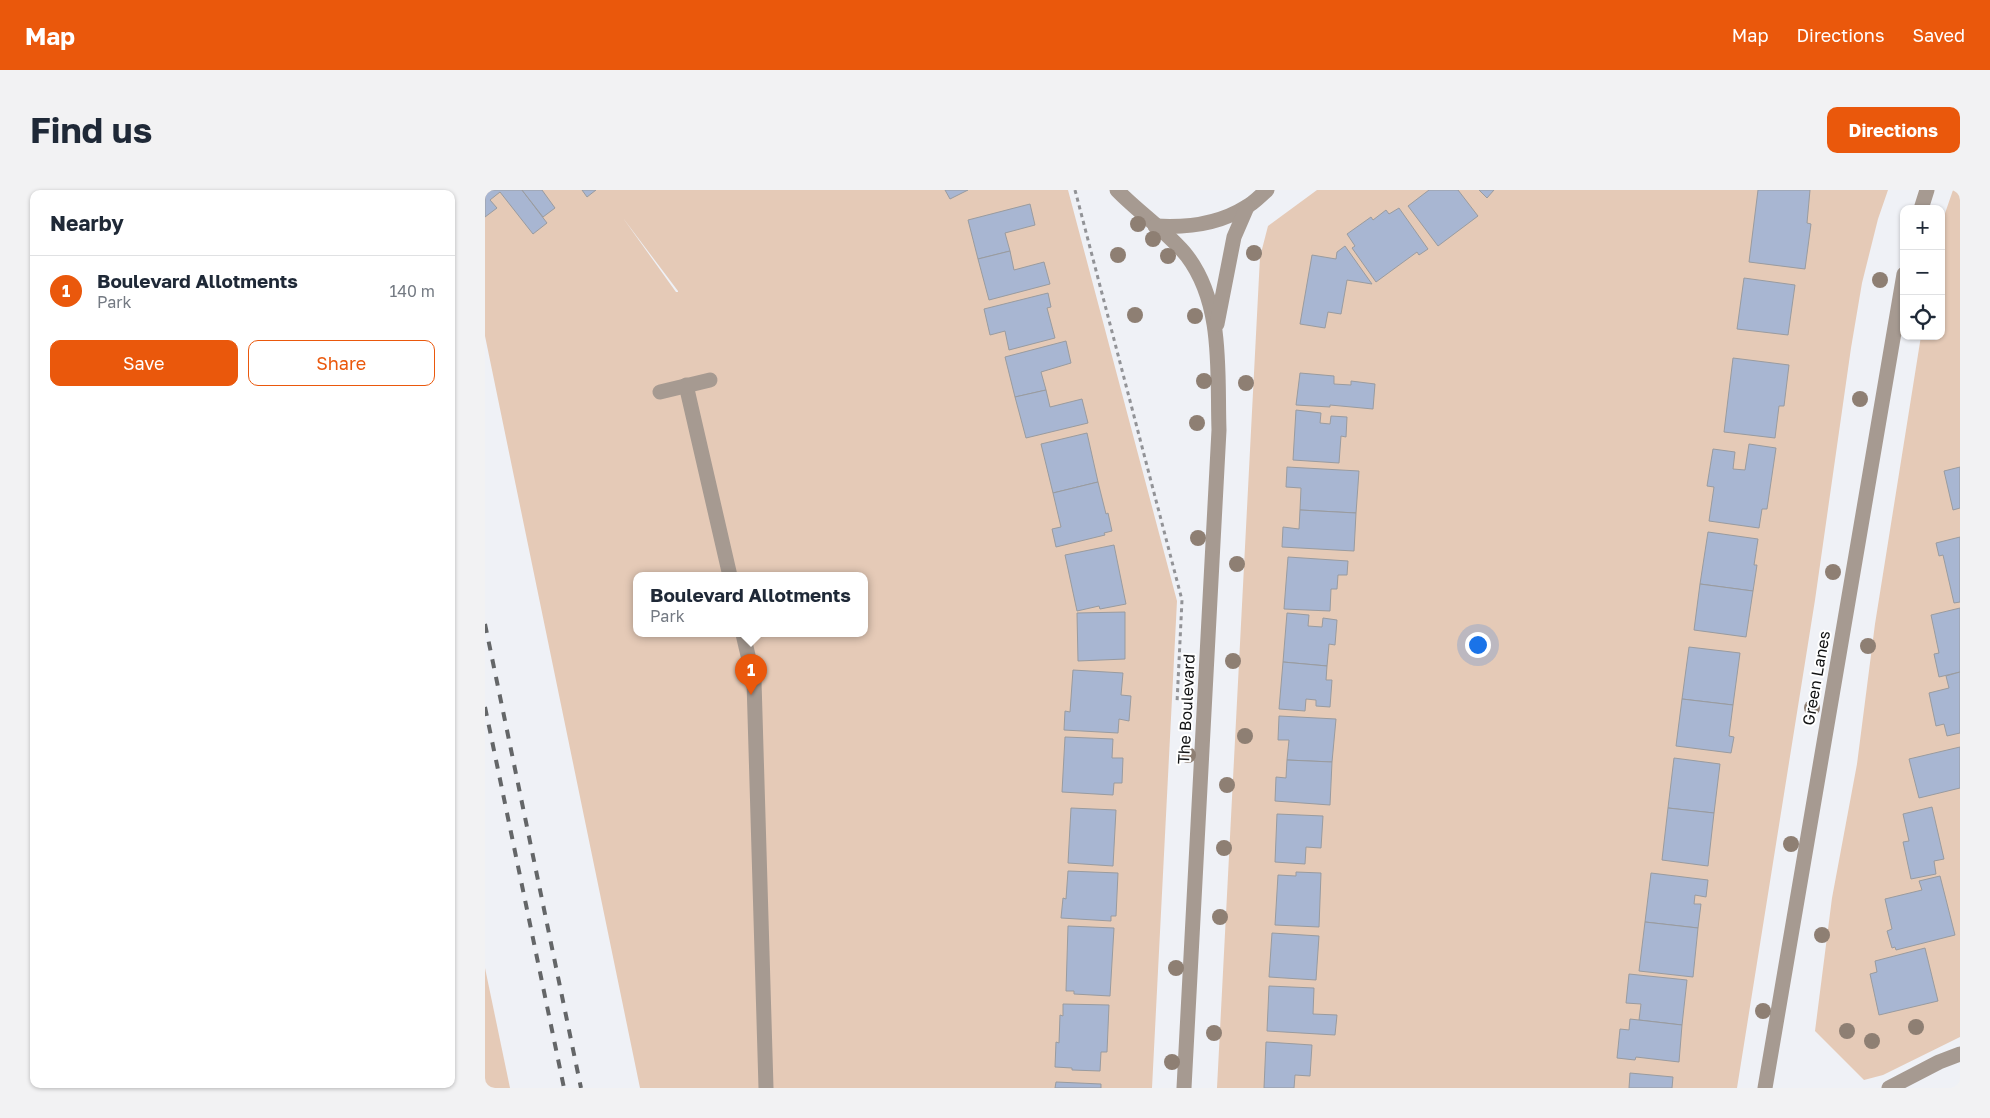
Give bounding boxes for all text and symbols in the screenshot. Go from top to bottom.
text: Map [25,21,75,50]
text: Map [1732,24,1768,46]
text: Directions [1796,24,1884,46]
text: Saved [1912,24,1965,46]
button: Directions [1827,107,1960,153]
text: Find us [30,109,152,151]
map controls [1900,205,1945,340]
button: + [1900,205,1945,250]
text: Nearby [50,210,124,236]
button: − [1900,250,1945,295]
text: Boulevard Allotments [97,269,298,292]
text: 1 [62,281,70,301]
text: 140 m [389,281,435,301]
text: Park [97,292,132,312]
button: locate [1900,295,1945,340]
button: Save [50,340,238,386]
button: Share [248,340,435,386]
popup [633,572,868,637]
text: Boulevard Allotments [650,583,851,606]
text: Park [650,606,685,626]
street label: Green Lanes [1798,629,1834,727]
your location [1465,632,1491,658]
street label: The Boulevard [1173,653,1199,765]
pin: 1 [735,654,767,695]

